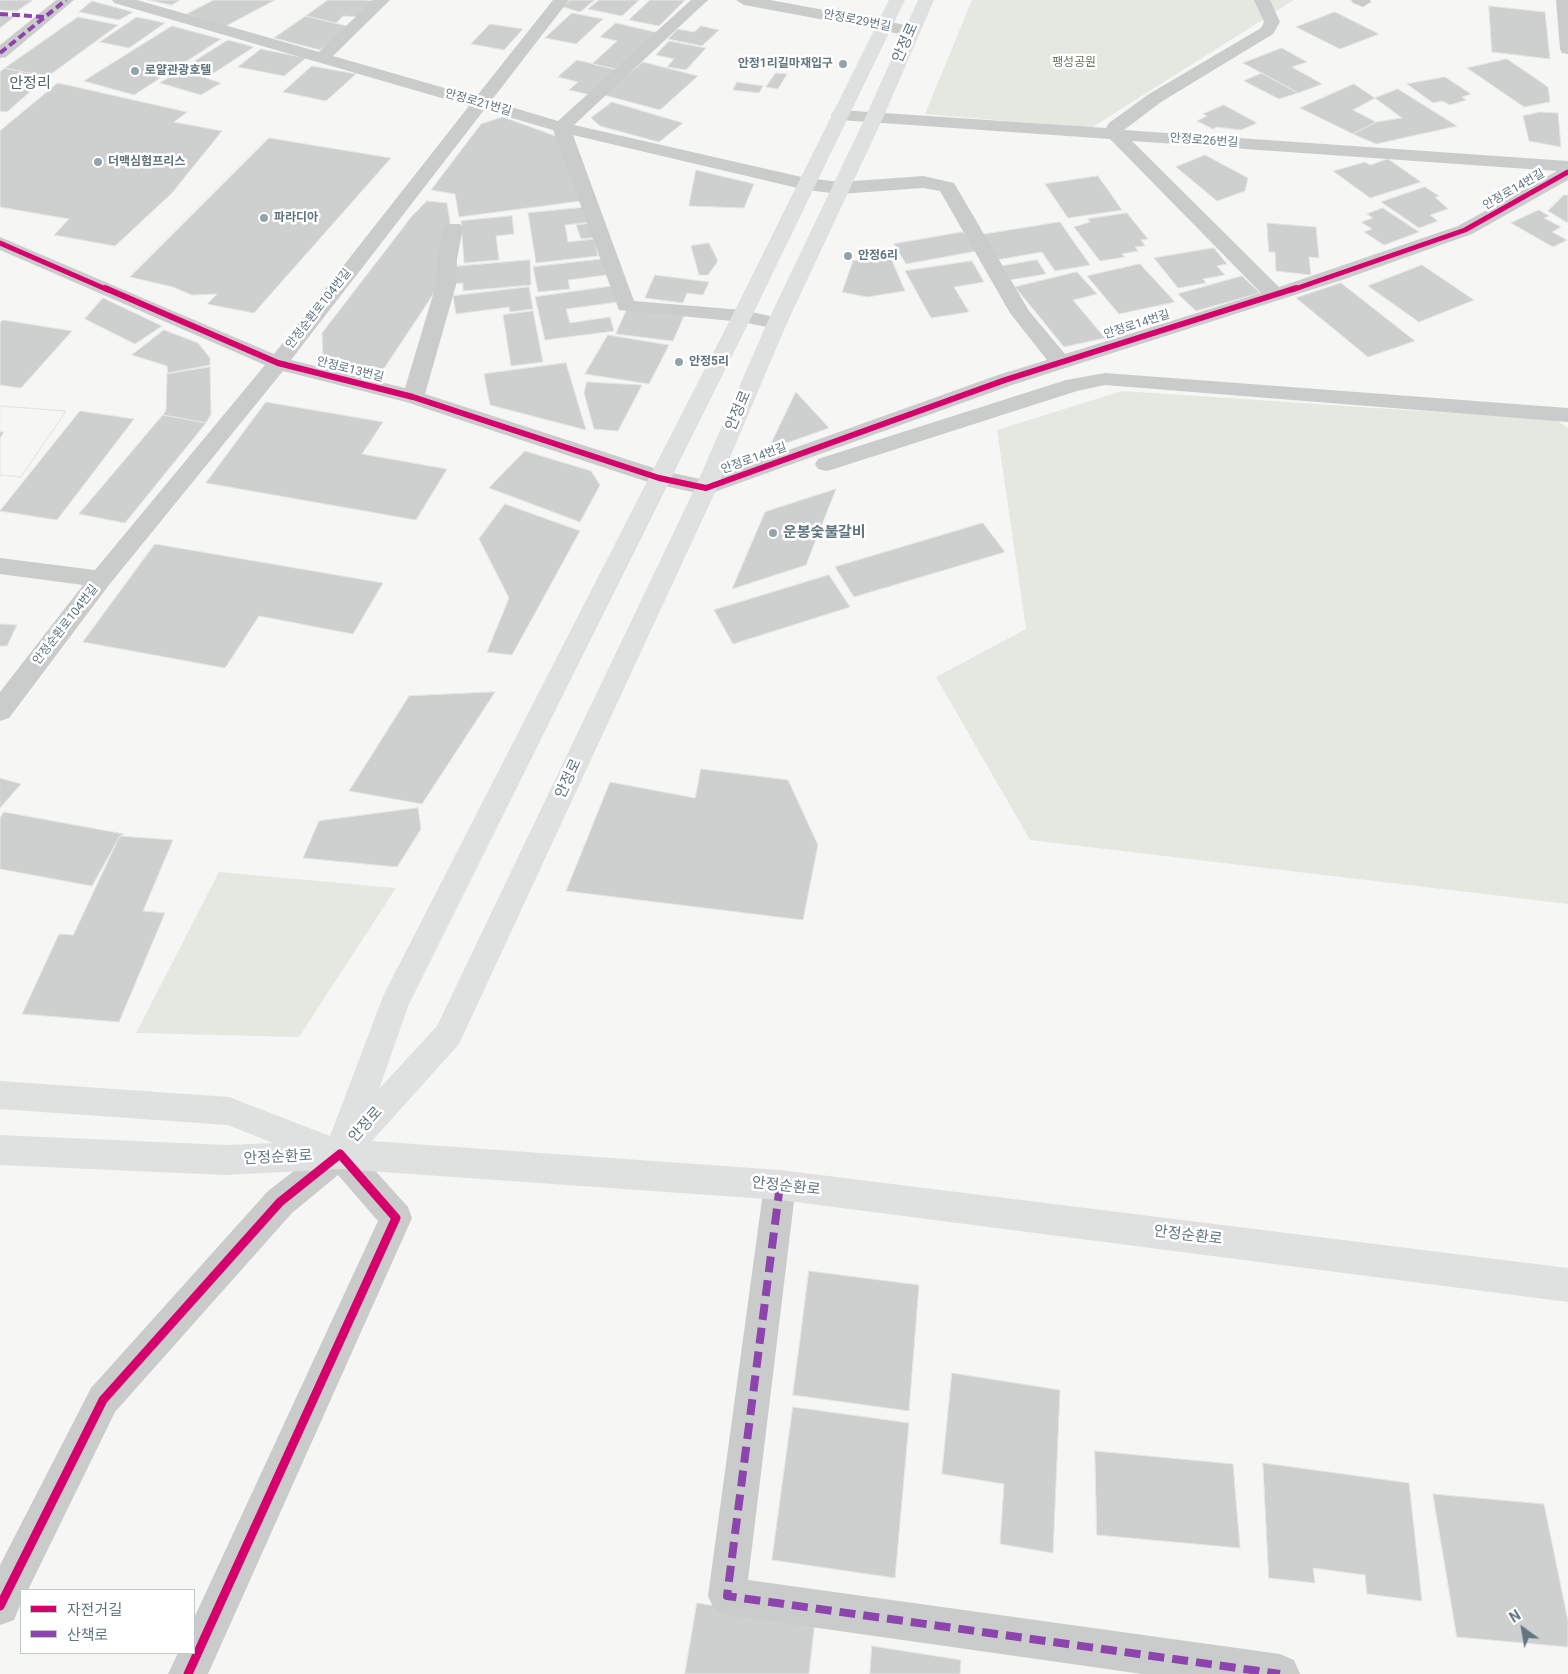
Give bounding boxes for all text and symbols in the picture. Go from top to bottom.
street label: 안정로29번길 [822,7,892,35]
street label: 안정로 [889,20,923,66]
park label: 팽성공원 [1052,56,1096,70]
place label: 안정1리길마재입구 [738,57,833,71]
marker: 안정1리길마재입구 [837,58,849,70]
place label: 로얄관광호텔 [145,64,211,78]
marker: 로얄관광호텔 [129,65,141,77]
district label: 안정리 [9,75,51,93]
street label: 안정로21번길 [443,87,513,119]
street label: 안정로26번길 [1169,131,1239,151]
place label: 더맥심험프리스 [108,155,185,169]
marker: 더맥심험프리스 [92,156,104,168]
street label: 안정로14번길 [1481,167,1547,213]
place label: 파라디아 [274,211,318,225]
marker: 파라디아 [258,212,270,224]
place label: 안정6리 [858,249,898,263]
marker: 안정6리 [842,250,854,262]
street label: 안정순환로104번길 [283,266,355,352]
street label: 안정로14번길 [1102,308,1172,342]
street label: 안정로13번길 [315,355,385,385]
place label: 안정5리 [689,355,729,369]
marker: 안정5리 [673,356,685,368]
street label: 안정로 [723,388,755,434]
street label: 안정로14번길 [719,440,789,478]
place label: 운봉숯불갈비 [783,524,866,542]
marker: 운봉숯불갈비 [767,527,779,539]
street label: 안정순환로104번길 [30,582,102,668]
street label: 안정로 [552,756,586,802]
street label: 안정로 [345,1104,387,1146]
street label: 안정순환로 [243,1147,313,1169]
street label: 안정순환로 [751,1174,821,1200]
street label: 안정순환로 [1153,1223,1223,1249]
legend [20,1589,195,1654]
text: 자전거길 [67,1601,122,1619]
north arrow [1498,1604,1548,1654]
text: N [1507,1607,1523,1626]
text: 산책로 [67,1626,108,1644]

